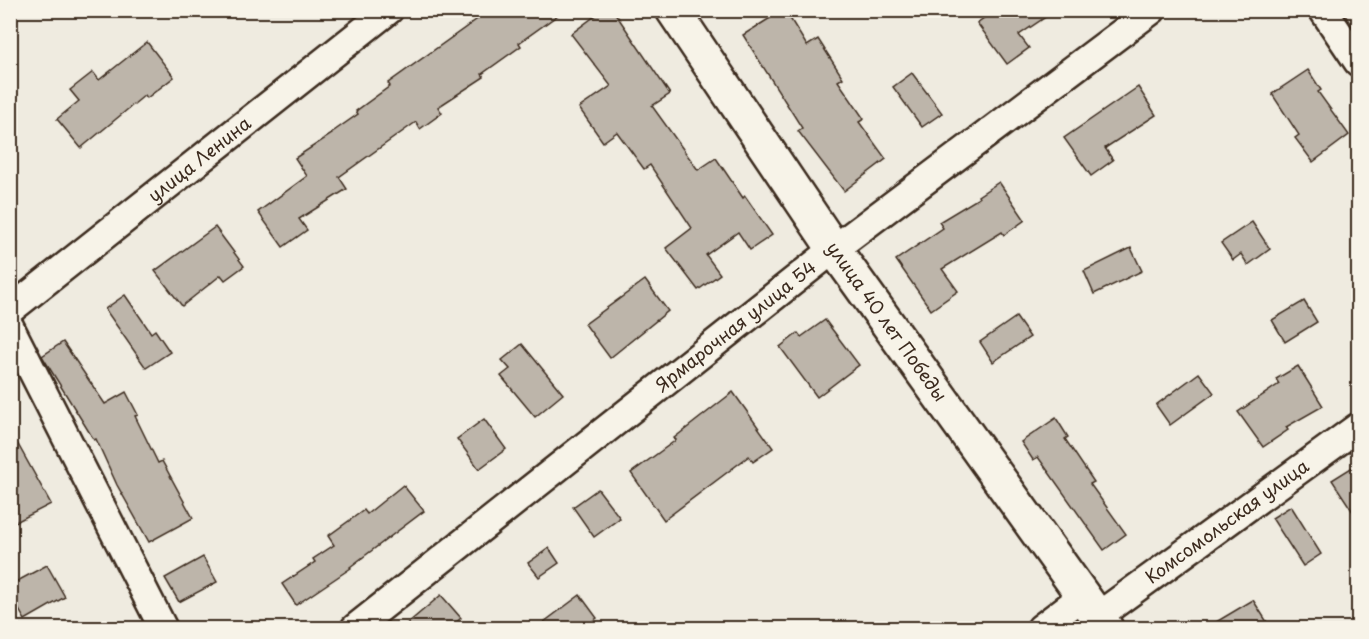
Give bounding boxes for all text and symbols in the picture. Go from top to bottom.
street label: улица Ленина [141,109,257,208]
street label: улица 40 лет Победы [821,236,954,407]
street label: Ярмарочная улица 54 [649,253,821,397]
street label: Комсомольская улица [1139,452,1314,589]

